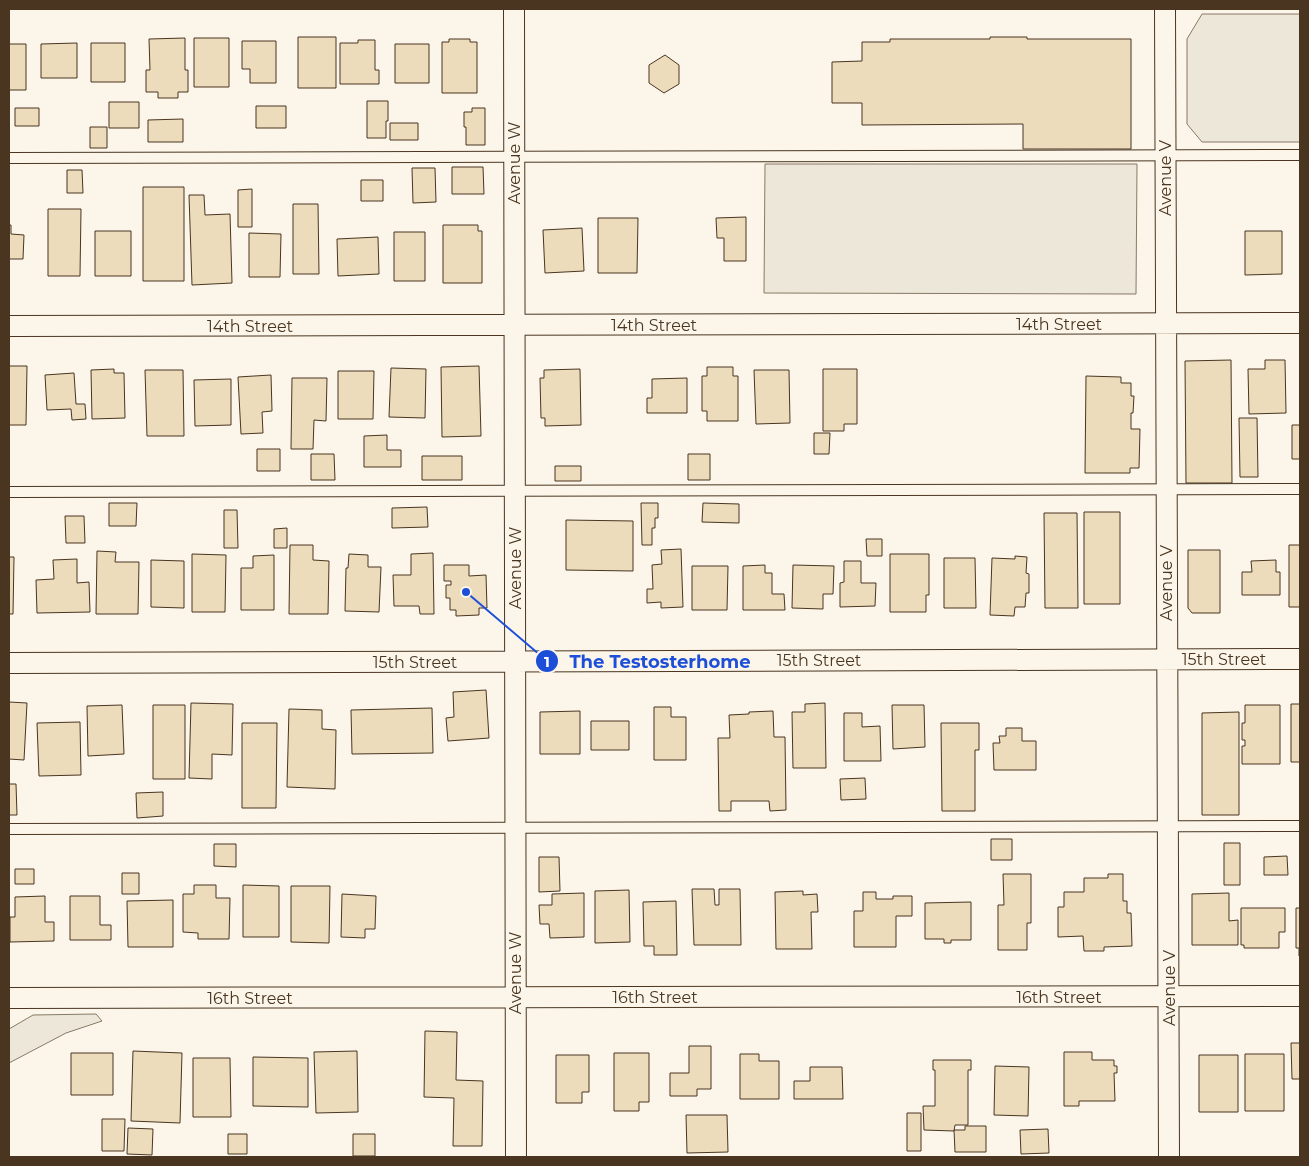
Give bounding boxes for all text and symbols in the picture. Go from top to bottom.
street label: Avenue W [505,122,524,204]
street label: Avenue V [1156,139,1175,216]
street label: 14th Street [1016,315,1103,334]
street label: 14th Street [611,316,698,335]
street label: 14th Street [207,317,294,336]
street label: Avenue W [506,527,525,609]
street label: Avenue V [1157,544,1176,621]
callout: The Testosterhome [534,645,760,678]
street label: 15th Street [1182,650,1267,669]
text: The Testosterhome [569,651,751,673]
street label: 15th Street [777,651,862,670]
text: 1 [544,652,550,671]
street label: 15th Street [373,653,458,672]
street label: Avenue W [506,932,525,1014]
street label: Avenue V [1160,949,1179,1026]
street label: 16th Street [612,988,698,1007]
street label: 16th Street [1016,988,1102,1007]
street label: 16th Street [207,989,293,1008]

